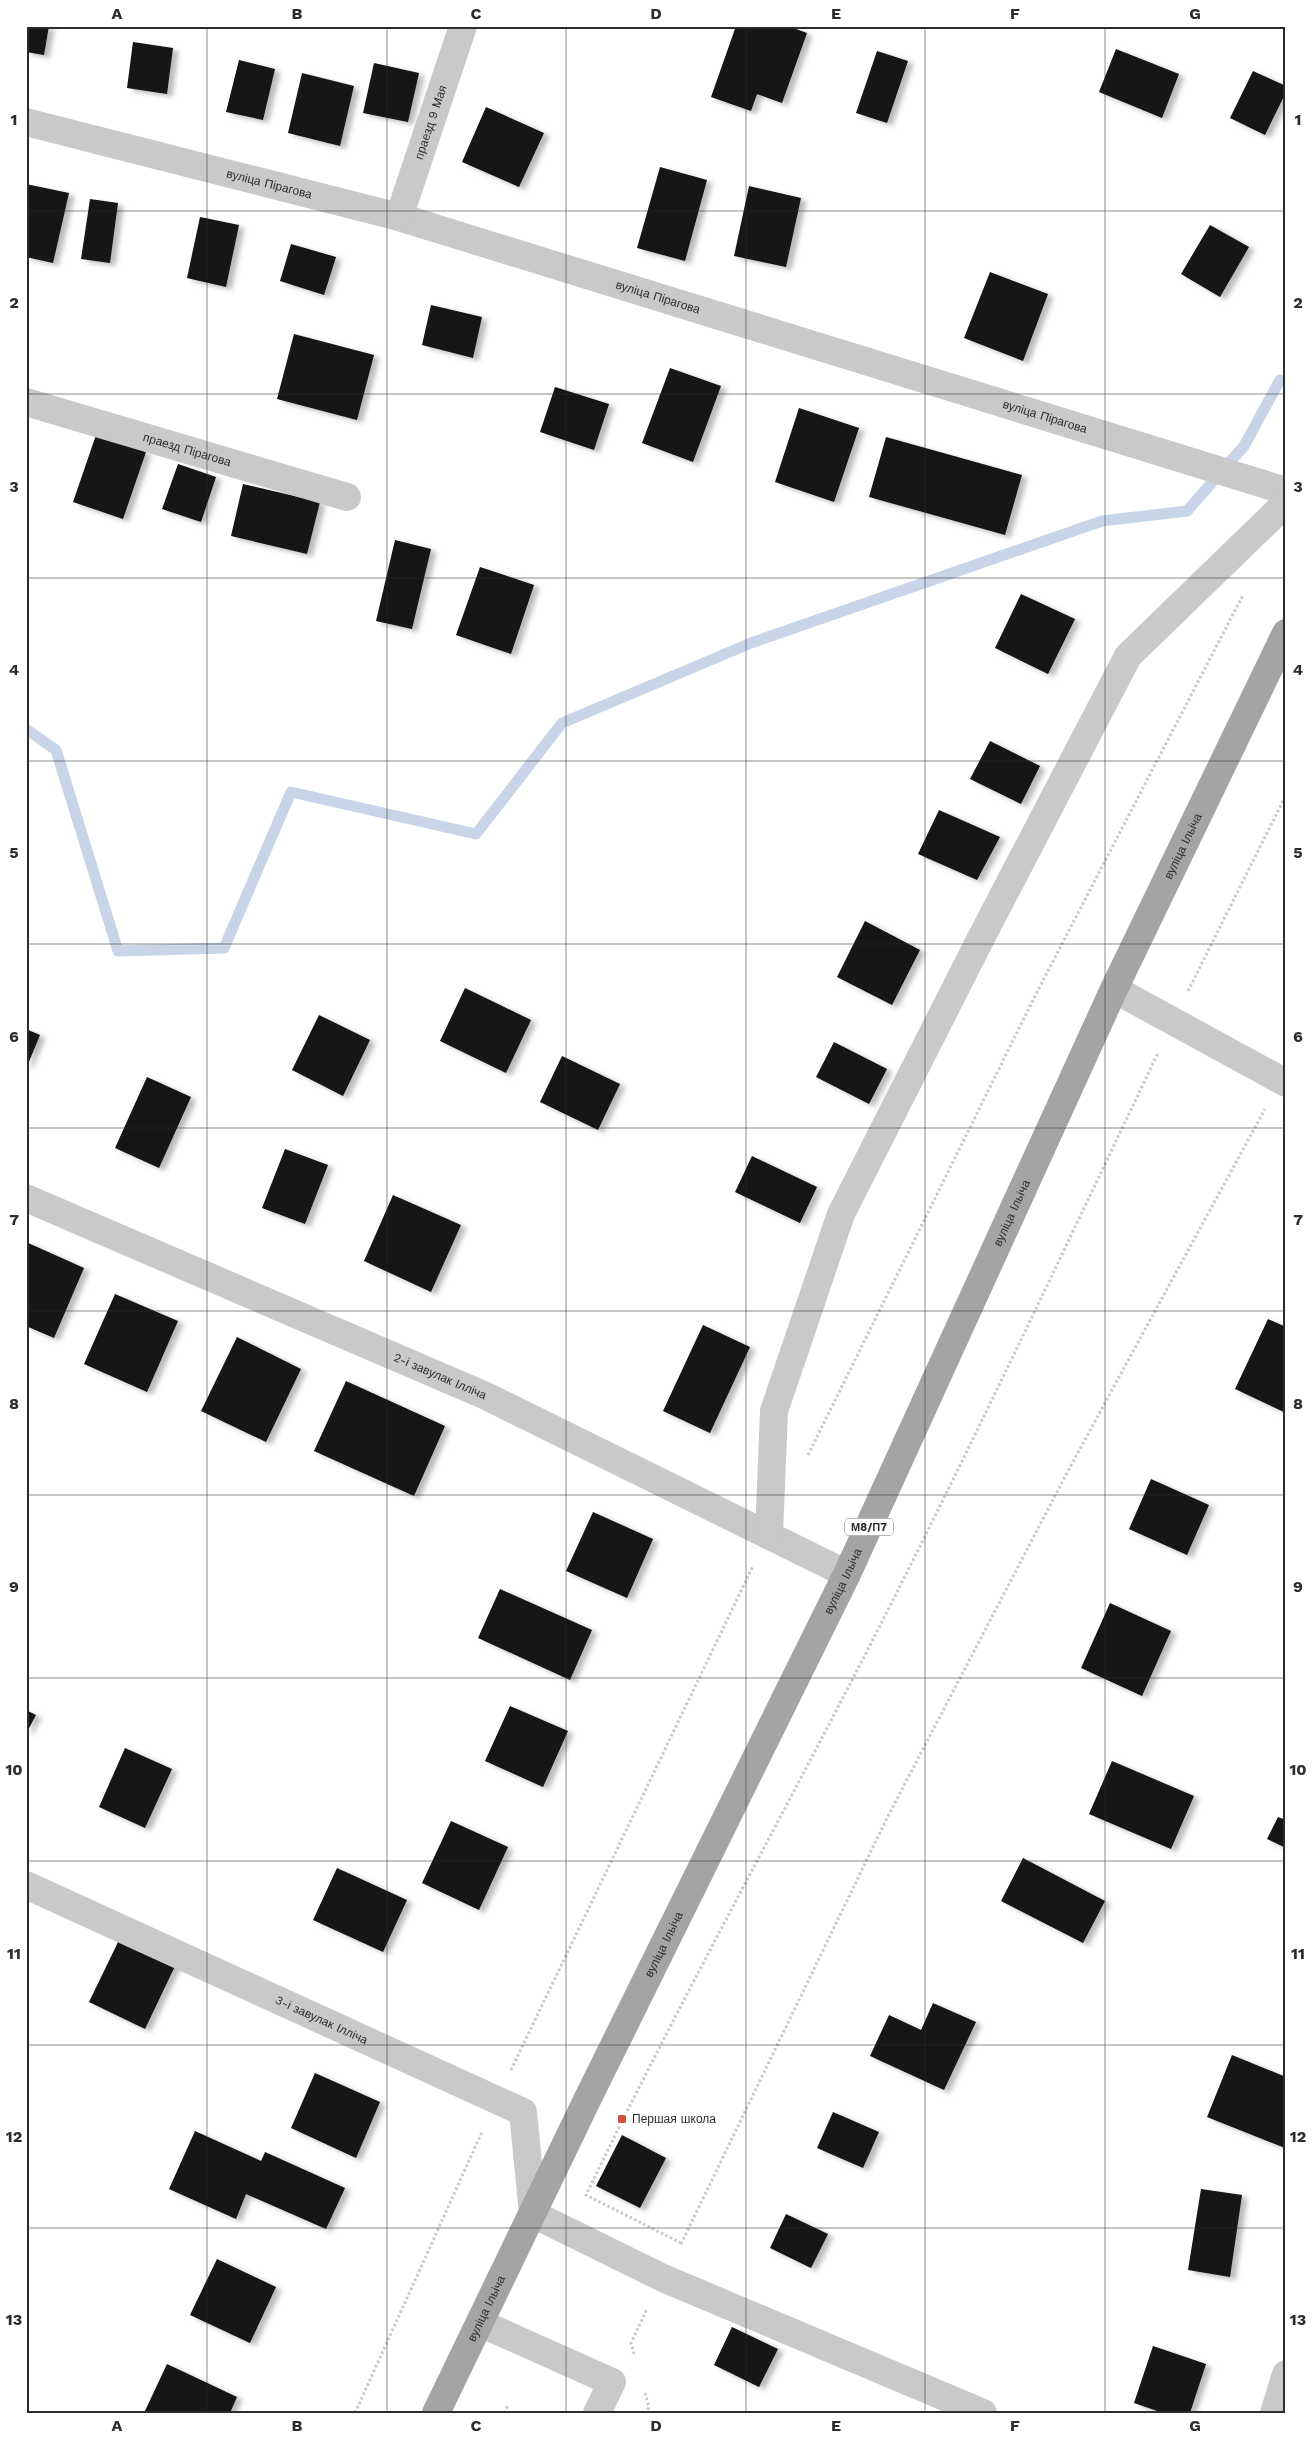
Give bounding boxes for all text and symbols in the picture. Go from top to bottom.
text: A [112,4,123,23]
text: B [292,4,303,23]
text: C [471,4,482,23]
text: D [650,4,662,23]
text: E [831,4,841,23]
text: F [1010,4,1020,23]
text: G [1189,4,1201,23]
street label: праезд 9 Мая [412,83,450,161]
text: 1 [11,110,17,129]
text: 1 [1295,110,1301,129]
street label: вуліца Пірагова [225,166,314,202]
street label: вуліца Пірагова [614,277,702,317]
text: 2 [9,293,19,312]
text: 2 [1293,293,1303,312]
street label: вуліца Пірагова [1001,397,1089,436]
street label: праезд Пірагова [141,430,233,469]
text: 3 [9,477,19,496]
text: 3 [1293,477,1303,496]
text: 4 [9,660,19,679]
text: 4 [1293,660,1303,679]
street label: вуліца Ільіча [1161,811,1205,881]
text: 5 [9,843,19,862]
text: 5 [1293,843,1303,862]
text: 6 [9,1027,19,1046]
text: 6 [1293,1027,1303,1046]
street label: вуліца Ільіча [991,1177,1033,1248]
text: 7 [9,1210,19,1229]
text: 7 [1293,1210,1303,1229]
street label: 2-і завулак Ілліча [392,1350,489,1403]
text: 8 [9,1394,19,1413]
text: 8 [1293,1394,1303,1413]
road number: М8/П7 [845,1518,893,1535]
street label: вуліца Ільіча [821,1546,865,1617]
text: 9 [9,1577,19,1596]
text: 9 [1293,1577,1303,1596]
text: 10 [5,1760,23,1779]
text: 10 [1289,1760,1307,1779]
street label: вуліца Ільіча [642,1909,686,1980]
text: 11 [7,1944,21,1963]
text: 11 [1291,1944,1305,1963]
street label: 3-і завулак Ілліча [273,1993,370,2047]
place label: Першая школа [632,2112,716,2126]
marker: Першая школа [616,2113,628,2125]
text: 12 [6,2127,22,2146]
text: 12 [1290,2127,1306,2146]
street label: вуліца Ільіча [465,2273,508,2344]
text: 13 [6,2310,22,2329]
text: 13 [1290,2310,1306,2329]
text: A [112,2416,123,2435]
text: B [292,2416,303,2435]
text: C [471,2416,482,2435]
text: D [650,2416,662,2435]
text: E [831,2416,841,2435]
text: F [1010,2416,1020,2435]
text: G [1189,2416,1201,2435]

